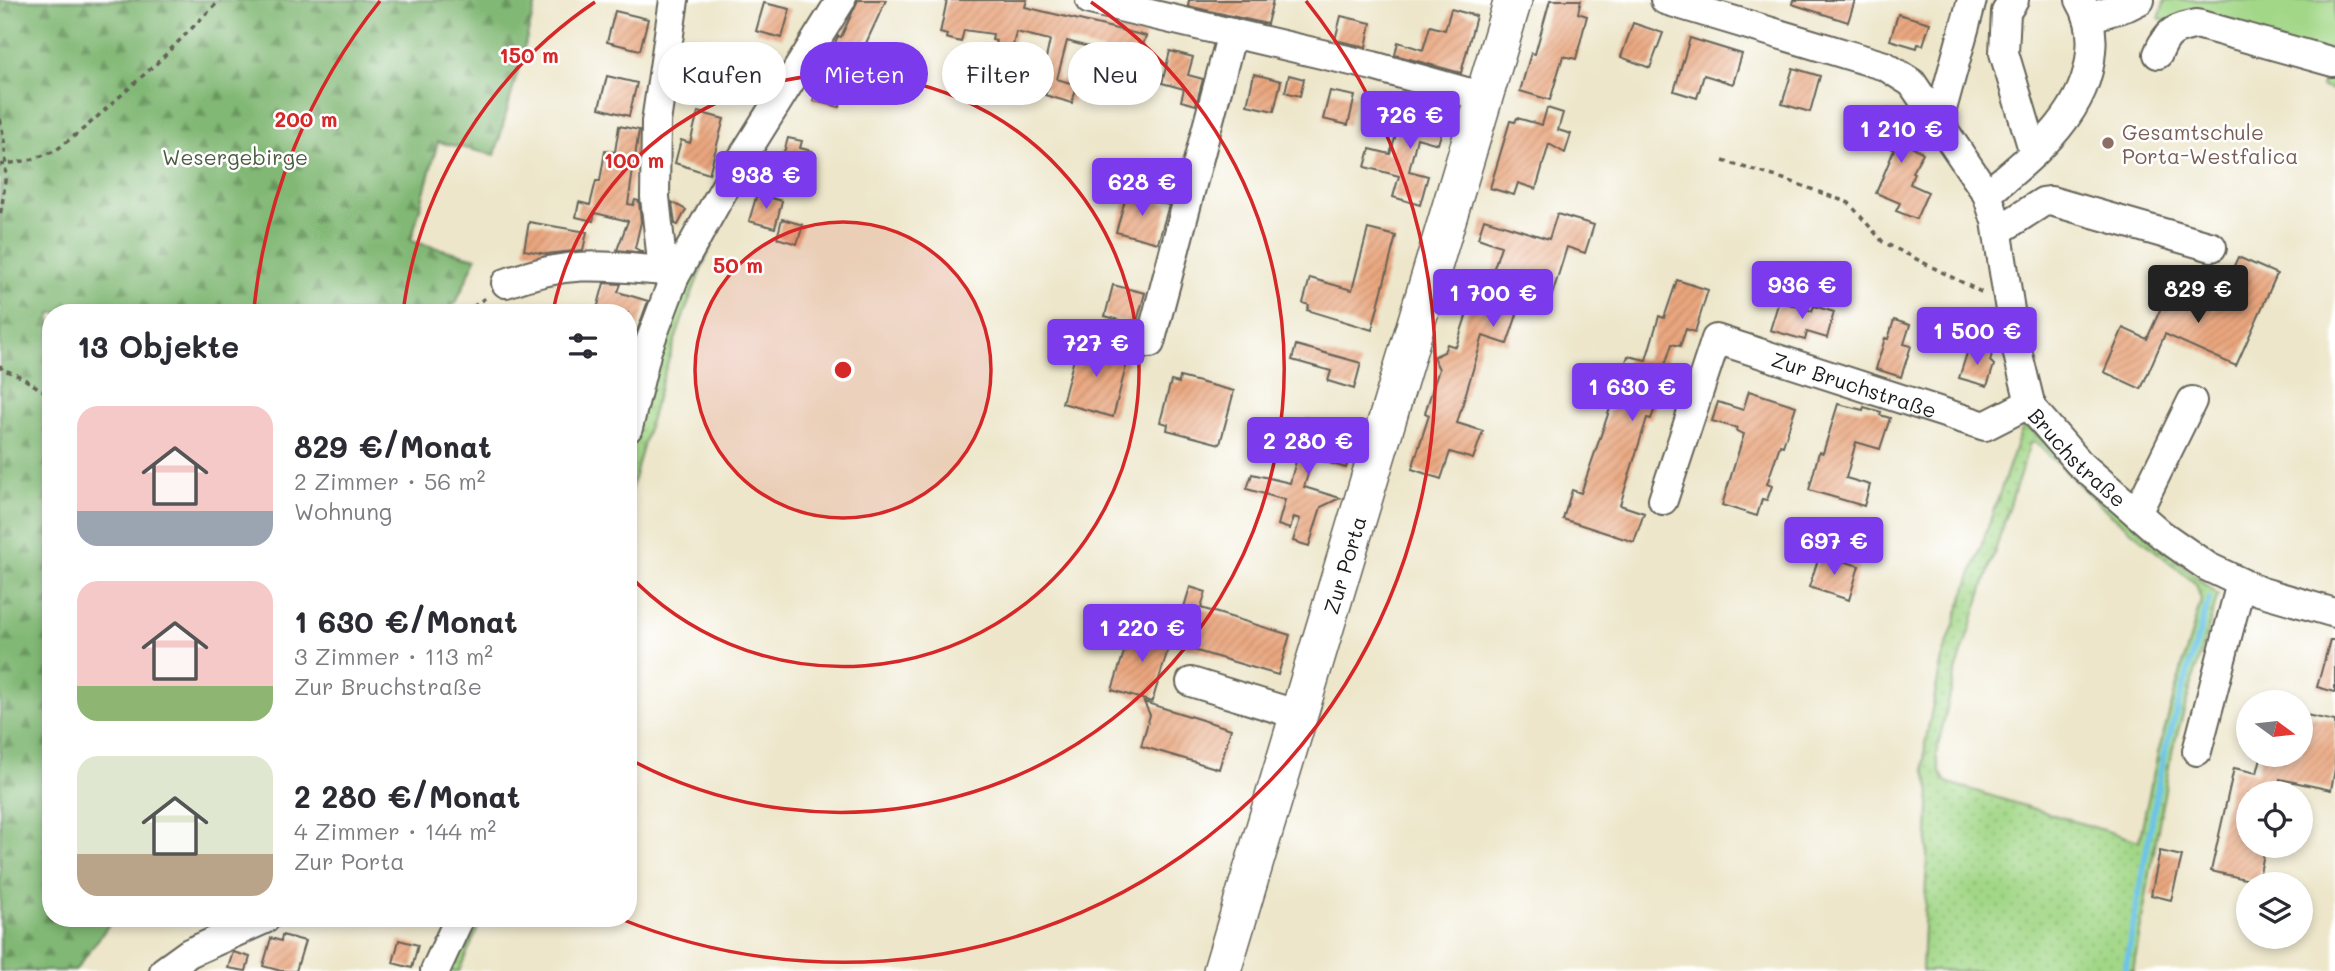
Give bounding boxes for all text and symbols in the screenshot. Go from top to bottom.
text: 150 m [499,41,559,68]
chip: Kaufen [658,42,786,105]
chip: Mieten [800,42,928,105]
chip: Filter [942,42,1054,105]
chip: Neu [1068,42,1162,105]
pin: 726 € [1361,92,1459,151]
text: 726 € [1377,99,1443,129]
text: 200 m [275,105,337,132]
pin: 1 210 € [1836,106,1966,165]
text: 1 210 € [1859,113,1943,143]
place label: Gesamtschule Porta-Westfalica [2122,118,2298,169]
marker: Gesamtschule Porta-Westfalica [2100,135,2116,151]
park label: Wesergebirge [162,143,308,170]
text: 100 m [604,146,664,173]
pin: 938 € [717,152,815,211]
pin: 628 € [1093,158,1191,218]
text: 938 € [732,159,800,189]
text: 628 € [1108,166,1176,196]
text: 50 m [713,251,763,278]
pin: 936 € [1753,262,1851,321]
pin: 829 € [2149,266,2247,325]
text: 936 € [1768,269,1836,299]
pin: 1 700 € [1428,270,1558,329]
text: 829 € [2164,273,2232,303]
text: 1 700 € [1449,277,1537,307]
pin: 1 500 € [1912,308,2042,367]
text: 1 500 € [1933,315,2021,345]
pin: 727 € [1047,320,1145,379]
text: 13 Objekte [77,326,239,366]
icon: filters [564,327,602,365]
text: 727 € [1063,327,1129,357]
street label: Zur Bruchstraße [1769,345,1940,423]
centre of rings [831,358,855,382]
pin: 1 630 € [1567,364,1697,423]
text: 1 630 € [1588,371,1676,401]
street label: Bruchstraße [2023,402,2133,512]
pin: 2 280 € [1243,418,1373,477]
text: 2 280 € [1263,425,1353,455]
text: 829 €/Monat [294,426,492,466]
icon: home [133,434,217,518]
text: 2 Zimmer · 56 m² [294,466,486,496]
text: Wohnung [294,496,392,526]
street label: Zur Porta [1316,513,1371,617]
pin: 697 € [1785,518,1883,577]
text: 697 € [1800,525,1868,555]
text: 1 630 €/Monat [294,601,518,641]
pin: 1 220 € [1077,604,1207,664]
icon: home [133,609,217,693]
text: 1 220 € [1099,612,1185,642]
text: 3 Zimmer · 113 m² [294,641,493,671]
text: Zur Bruchstraße [294,671,482,701]
north arrow [2236,690,2314,766]
map controls [2236,690,2313,949]
text: 2 280 €/Monat [294,776,520,816]
button: locate [2236,781,2313,858]
icon: home [133,784,217,868]
text: 4 Zimmer · 144 m² [294,816,496,846]
text: Zur Porta [294,846,405,876]
button: layers [2236,872,2313,949]

